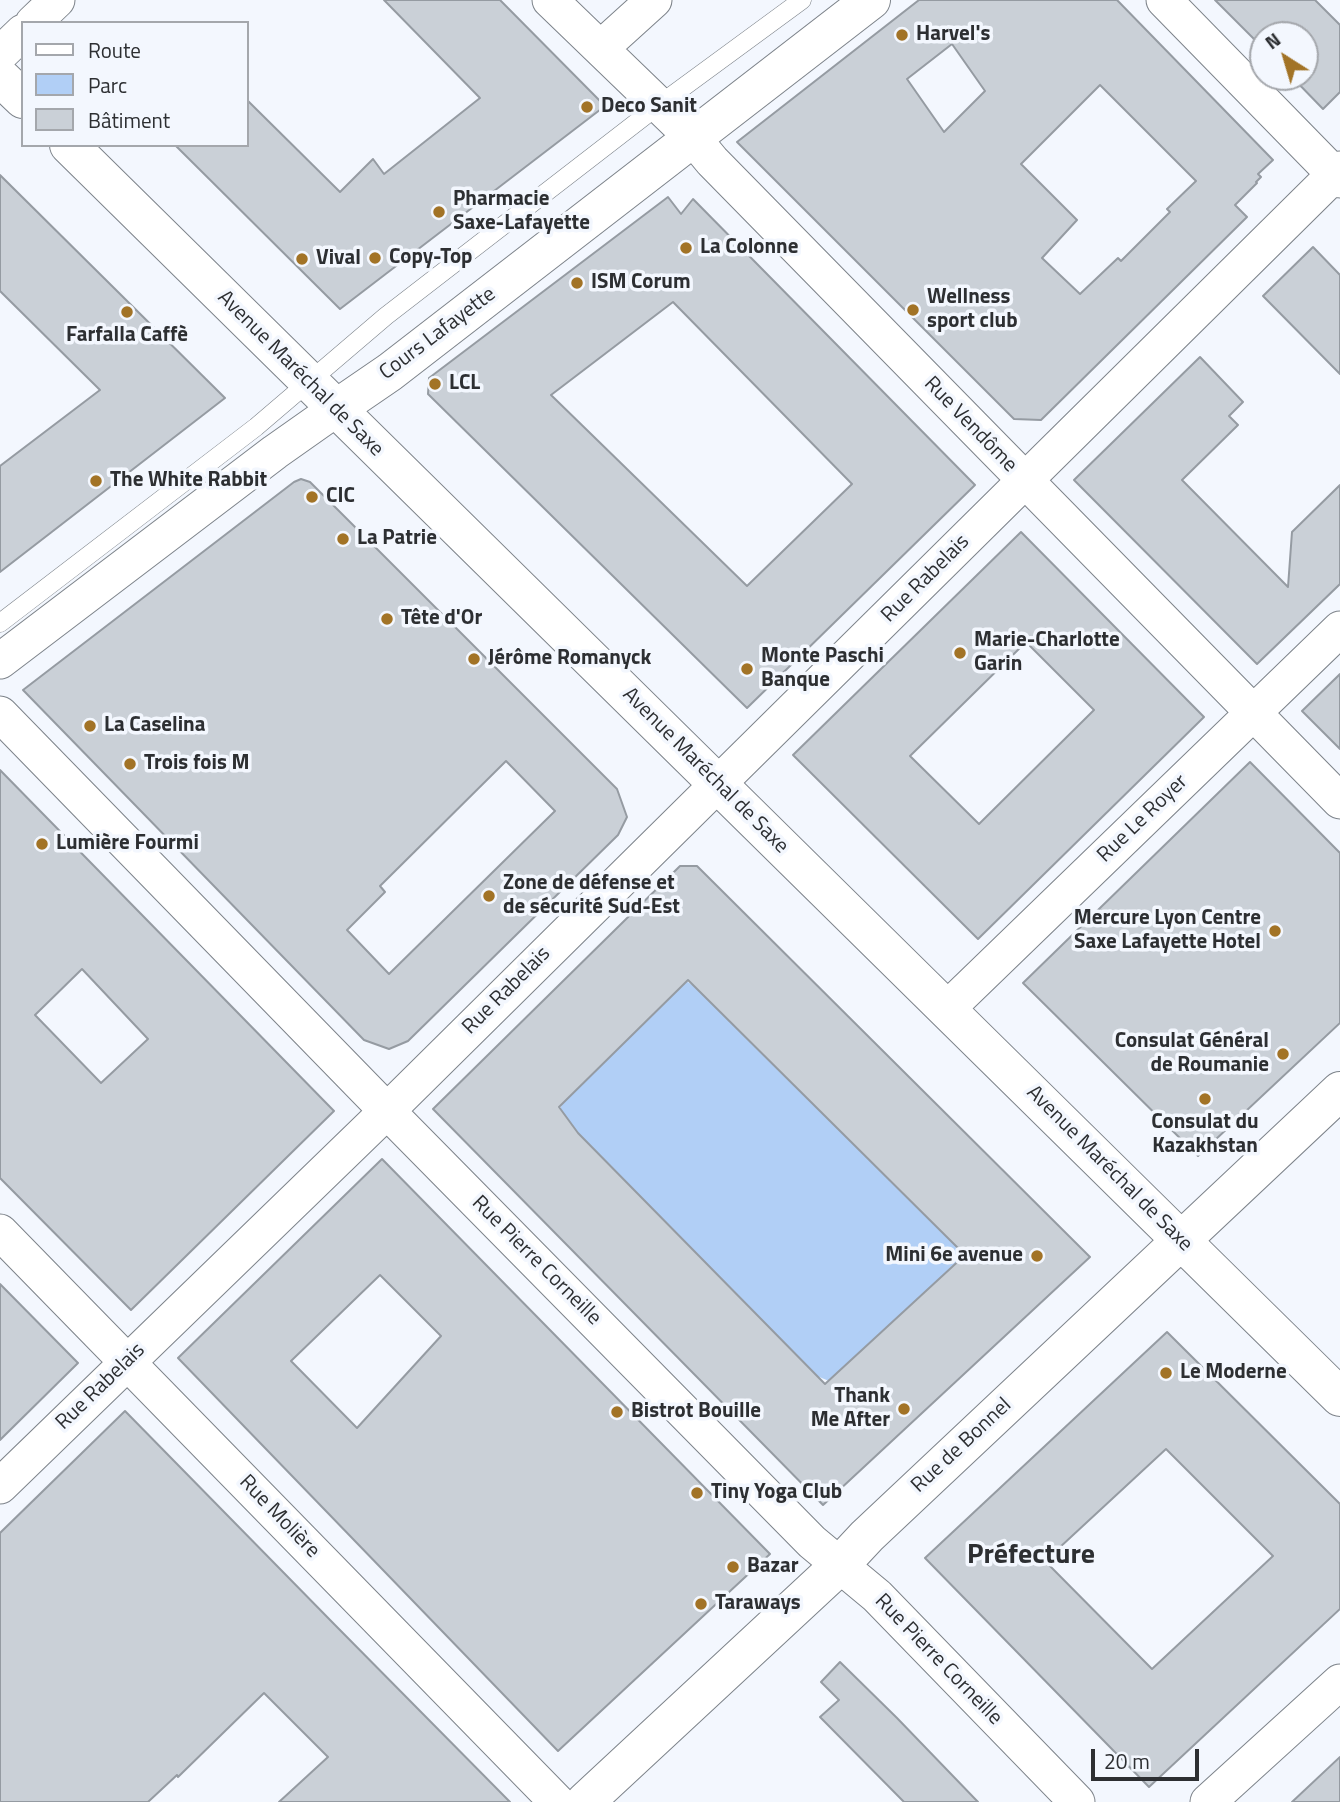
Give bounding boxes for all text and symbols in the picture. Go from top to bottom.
legend [21,21,248,147]
north arrow [1249,21,1319,91]
place label: Harvel's [916,22,990,48]
text: N [1258,25,1286,56]
marker: Harvel's [894,27,910,43]
text: Route [88,34,141,66]
text: Parc [88,69,127,101]
place label: Deco Sanit [601,94,697,120]
marker: Deco Sanit [579,99,595,115]
text: Bâtiment [88,104,170,136]
place label: Pharmacie Saxe-Lafayette [453,187,590,237]
marker: Pharmacie Saxe-Lafayette [431,204,447,220]
place label: La Colonne [700,235,798,261]
marker: La Colonne [678,240,694,256]
place label: Copy-Top [389,245,473,271]
place label: Vival [316,246,361,272]
marker: Copy-Top [367,250,383,266]
marker: Vival [294,251,310,267]
place label: ISM Corum [591,270,691,296]
marker: ISM Corum [569,275,585,291]
street label: Cours Lafayette [375,282,501,386]
place label: Wellness sport club [927,285,1018,335]
street label: Avenue Maréchal de Saxe [212,286,388,462]
marker: Wellness sport club [905,302,921,318]
marker: Farfalla Caffè [119,304,135,320]
place label: Farfalla Caffè [66,323,188,349]
place label: LCL [449,371,480,397]
street label: Rue Vendôme [918,372,1022,478]
marker: LCL [427,376,443,392]
place label: The White Rabbit [110,468,267,494]
marker: The White Rabbit [88,473,104,489]
place label: CIC [326,484,355,510]
marker: CIC [304,489,320,505]
place label: La Patrie [357,526,437,552]
street label: Rue Rabelais [877,530,975,628]
marker: La Patrie [335,531,351,547]
place label: Tête d'Or [401,606,482,632]
marker: Tête d'Or [379,611,395,627]
place label: Marie-Charlotte Garin [974,628,1120,678]
place label: Monte Paschi Banque [761,644,884,694]
marker: Marie-Charlotte Garin [952,645,968,661]
place label: Jérôme Romanyck [488,646,651,672]
marker: Jérôme Romanyck [466,651,482,667]
marker: Monte Paschi Banque [739,661,755,677]
street label: Avenue Maréchal de Saxe [617,683,793,859]
place label: La Caselina [104,713,205,739]
marker: La Caselina [82,718,98,734]
place label: Trois fois M [144,751,249,777]
marker: Trois fois M [122,756,138,772]
street label: Rue Le Royer [1093,770,1193,868]
place label: Lumière Fourmi [56,831,199,857]
marker: Lumière Fourmi [34,836,50,852]
place label: Zone de défense et de sécurité Sud-Est [503,871,680,921]
marker: Zone de défense et de sécurité Sud-Est [481,888,497,904]
place label: Mercure Lyon Centre Saxe Lafayette Hotel [1074,906,1261,956]
marker: Mercure Lyon Centre Saxe Lafayette Hotel [1267,923,1283,939]
street label: Rue Rabelais [458,942,556,1040]
place label: Consulat Général de Roumanie [1115,1029,1269,1079]
marker: Consulat Général de Roumanie [1275,1046,1291,1062]
street label: Avenue Maréchal de Saxe [1021,1081,1197,1257]
marker: Consulat du Kazakhstan [1197,1091,1213,1107]
place label: Consulat du Kazakhstan [1151,1110,1259,1160]
street label: Rue Pierre Corneille [466,1191,606,1331]
place label: Mini 6e avenue [885,1243,1023,1269]
marker: Mini 6e avenue [1029,1248,1045,1264]
street label: Rue Rabelais [51,1338,151,1436]
place label: Le Moderne [1180,1360,1287,1386]
marker: Le Moderne [1158,1365,1174,1381]
place label: Thank Me After [811,1384,890,1434]
street label: Rue de Bonnel [907,1393,1017,1499]
place label: Bistrot Bouille [631,1399,761,1425]
marker: Thank Me After [896,1401,912,1417]
marker: Bistrot Bouille [609,1404,625,1420]
street label: Rue Molière [233,1470,325,1564]
place label: Tiny Yoga Club [711,1480,842,1506]
marker: Tiny Yoga Club [689,1485,705,1501]
district label: Préfecture [967,1539,1095,1573]
place label: Bazar [747,1554,799,1580]
marker: Bazar [725,1559,741,1575]
street label: Rue Pierre Corneille [869,1589,1007,1731]
place label: Taraways [715,1591,801,1617]
marker: Taraways [693,1596,709,1612]
scale bar [1095,1736,1204,1780]
text: 20 m [1104,1745,1150,1777]

